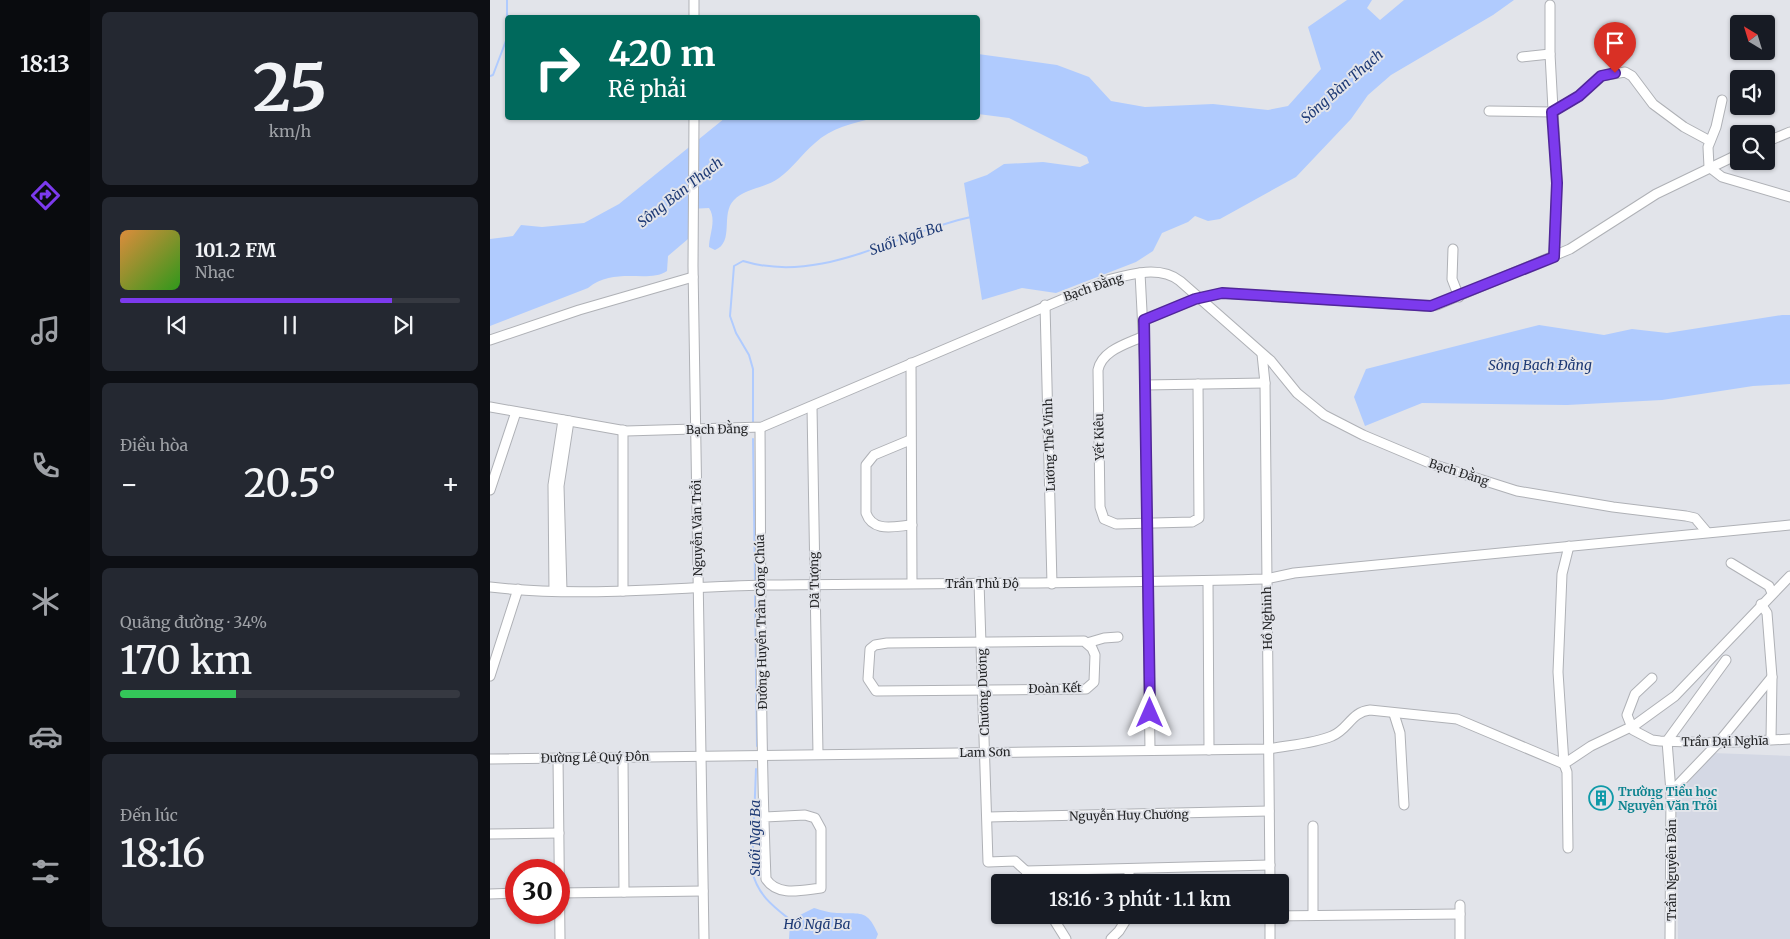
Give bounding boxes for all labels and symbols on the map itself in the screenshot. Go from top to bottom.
north arrow [1730,15,1775,60]
pin [1594,22,1636,73]
water label: Sông Bàn Thạch [1297,45,1387,127]
water label: Sông Bàn Thạch [634,153,726,231]
water label: Suối Ngã Ba [867,217,945,259]
street label: Bạch Đằng [1061,268,1125,304]
water label: Sông Bạch Đằng [1488,356,1592,374]
street label: Lương Thế Vinh [1040,398,1058,492]
street label: Yết Kiêu [1091,413,1107,462]
street label: Bạch Đằng [686,419,749,437]
street label: Bạch Đằng [1427,453,1492,489]
street label: Nguyễn Văn Trỗi [689,479,705,577]
street label: Đường Huyền Trân Công Chúa [752,534,770,710]
street label: Dã Tượng [806,551,822,608]
street label: Trần Thủ Độ [945,576,1019,591]
street label: Hồ Nghinh [1259,586,1275,650]
street label: Chương Dương [974,647,992,736]
street label: Đoàn Kết [1028,680,1082,696]
position arrow [1123,686,1175,738]
street label: Trần Đại Nghĩa [1681,733,1769,749]
street label: Lam Sơn [959,744,1011,760]
street label: Đường Lê Quý Đôn [540,749,650,765]
place label: Trường Tiểu học Nguyễn Văn Trỗi [1618,784,1717,813]
building icon: Trường Tiểu học Nguyễn Văn Trỗi [1588,785,1614,811]
water label: Suối Ngã Ba [746,800,764,876]
street label: Nguyễn Huy Chương [1069,806,1190,824]
street label: Trần Nguyên Đán [1664,819,1679,921]
speed limit sign: 30 [505,859,570,924]
water label: Hồ Ngã Ba [782,915,851,933]

